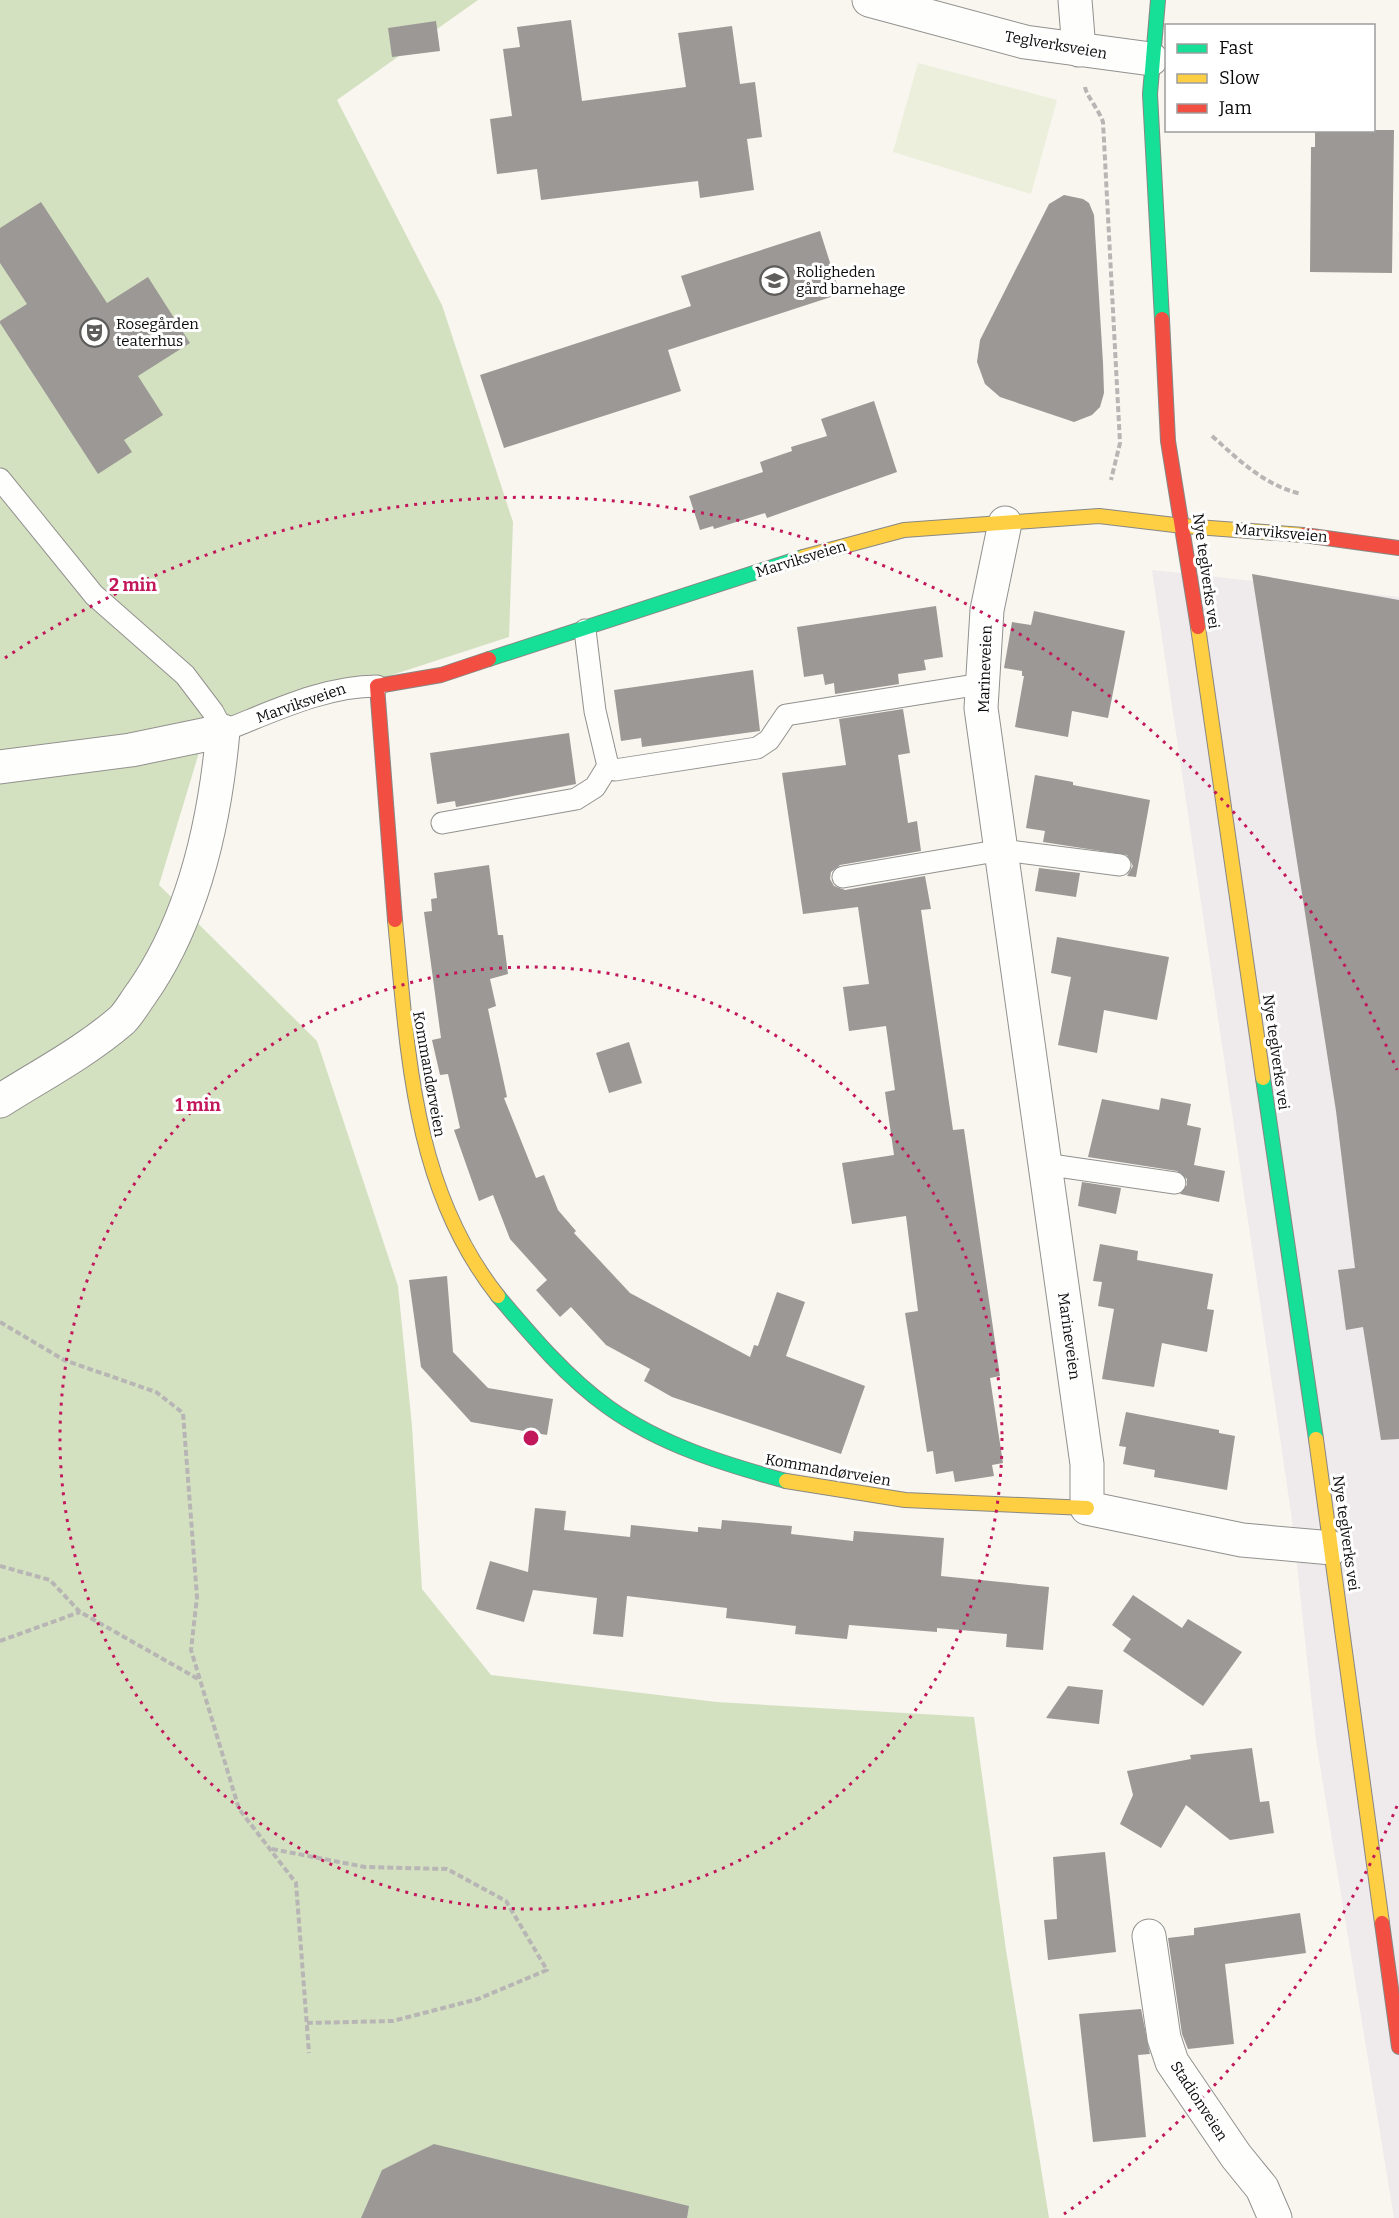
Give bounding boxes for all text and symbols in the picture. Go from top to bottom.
legend [1165,24,1375,132]
street label: Teglverksveien [1003,27,1109,63]
text: Fast [1219,37,1254,59]
text: Slow [1219,67,1260,89]
text: Jam [1218,97,1252,119]
place label: Roligheden gård barnehage [796,263,906,298]
school or university icon: Roligheden gård barnehage [759,265,791,297]
place label: Rosegården teaterhus [116,315,199,350]
theatre icon: Rosegården teaterhus [79,317,111,349]
street label: Nye teglverks vei [1189,512,1223,631]
street label: Marviksveien [1234,520,1329,546]
street label: Marviksveien [754,537,849,581]
text: 2 min [109,574,157,596]
street label: Marineveien [974,624,996,713]
street label: Marviksveien [254,679,349,727]
street label: Nye teglverks vei [1259,993,1293,1112]
street label: Kommandørveien [409,1010,449,1139]
text: 1 min [175,1094,221,1116]
street label: Marineveien [1054,1291,1084,1381]
centre of rings [521,1428,541,1448]
street label: Kommandørveien [764,1450,893,1490]
street label: Nye teglverks vei [1329,1474,1363,1593]
street label: Stadionveien [1167,2058,1232,2145]

